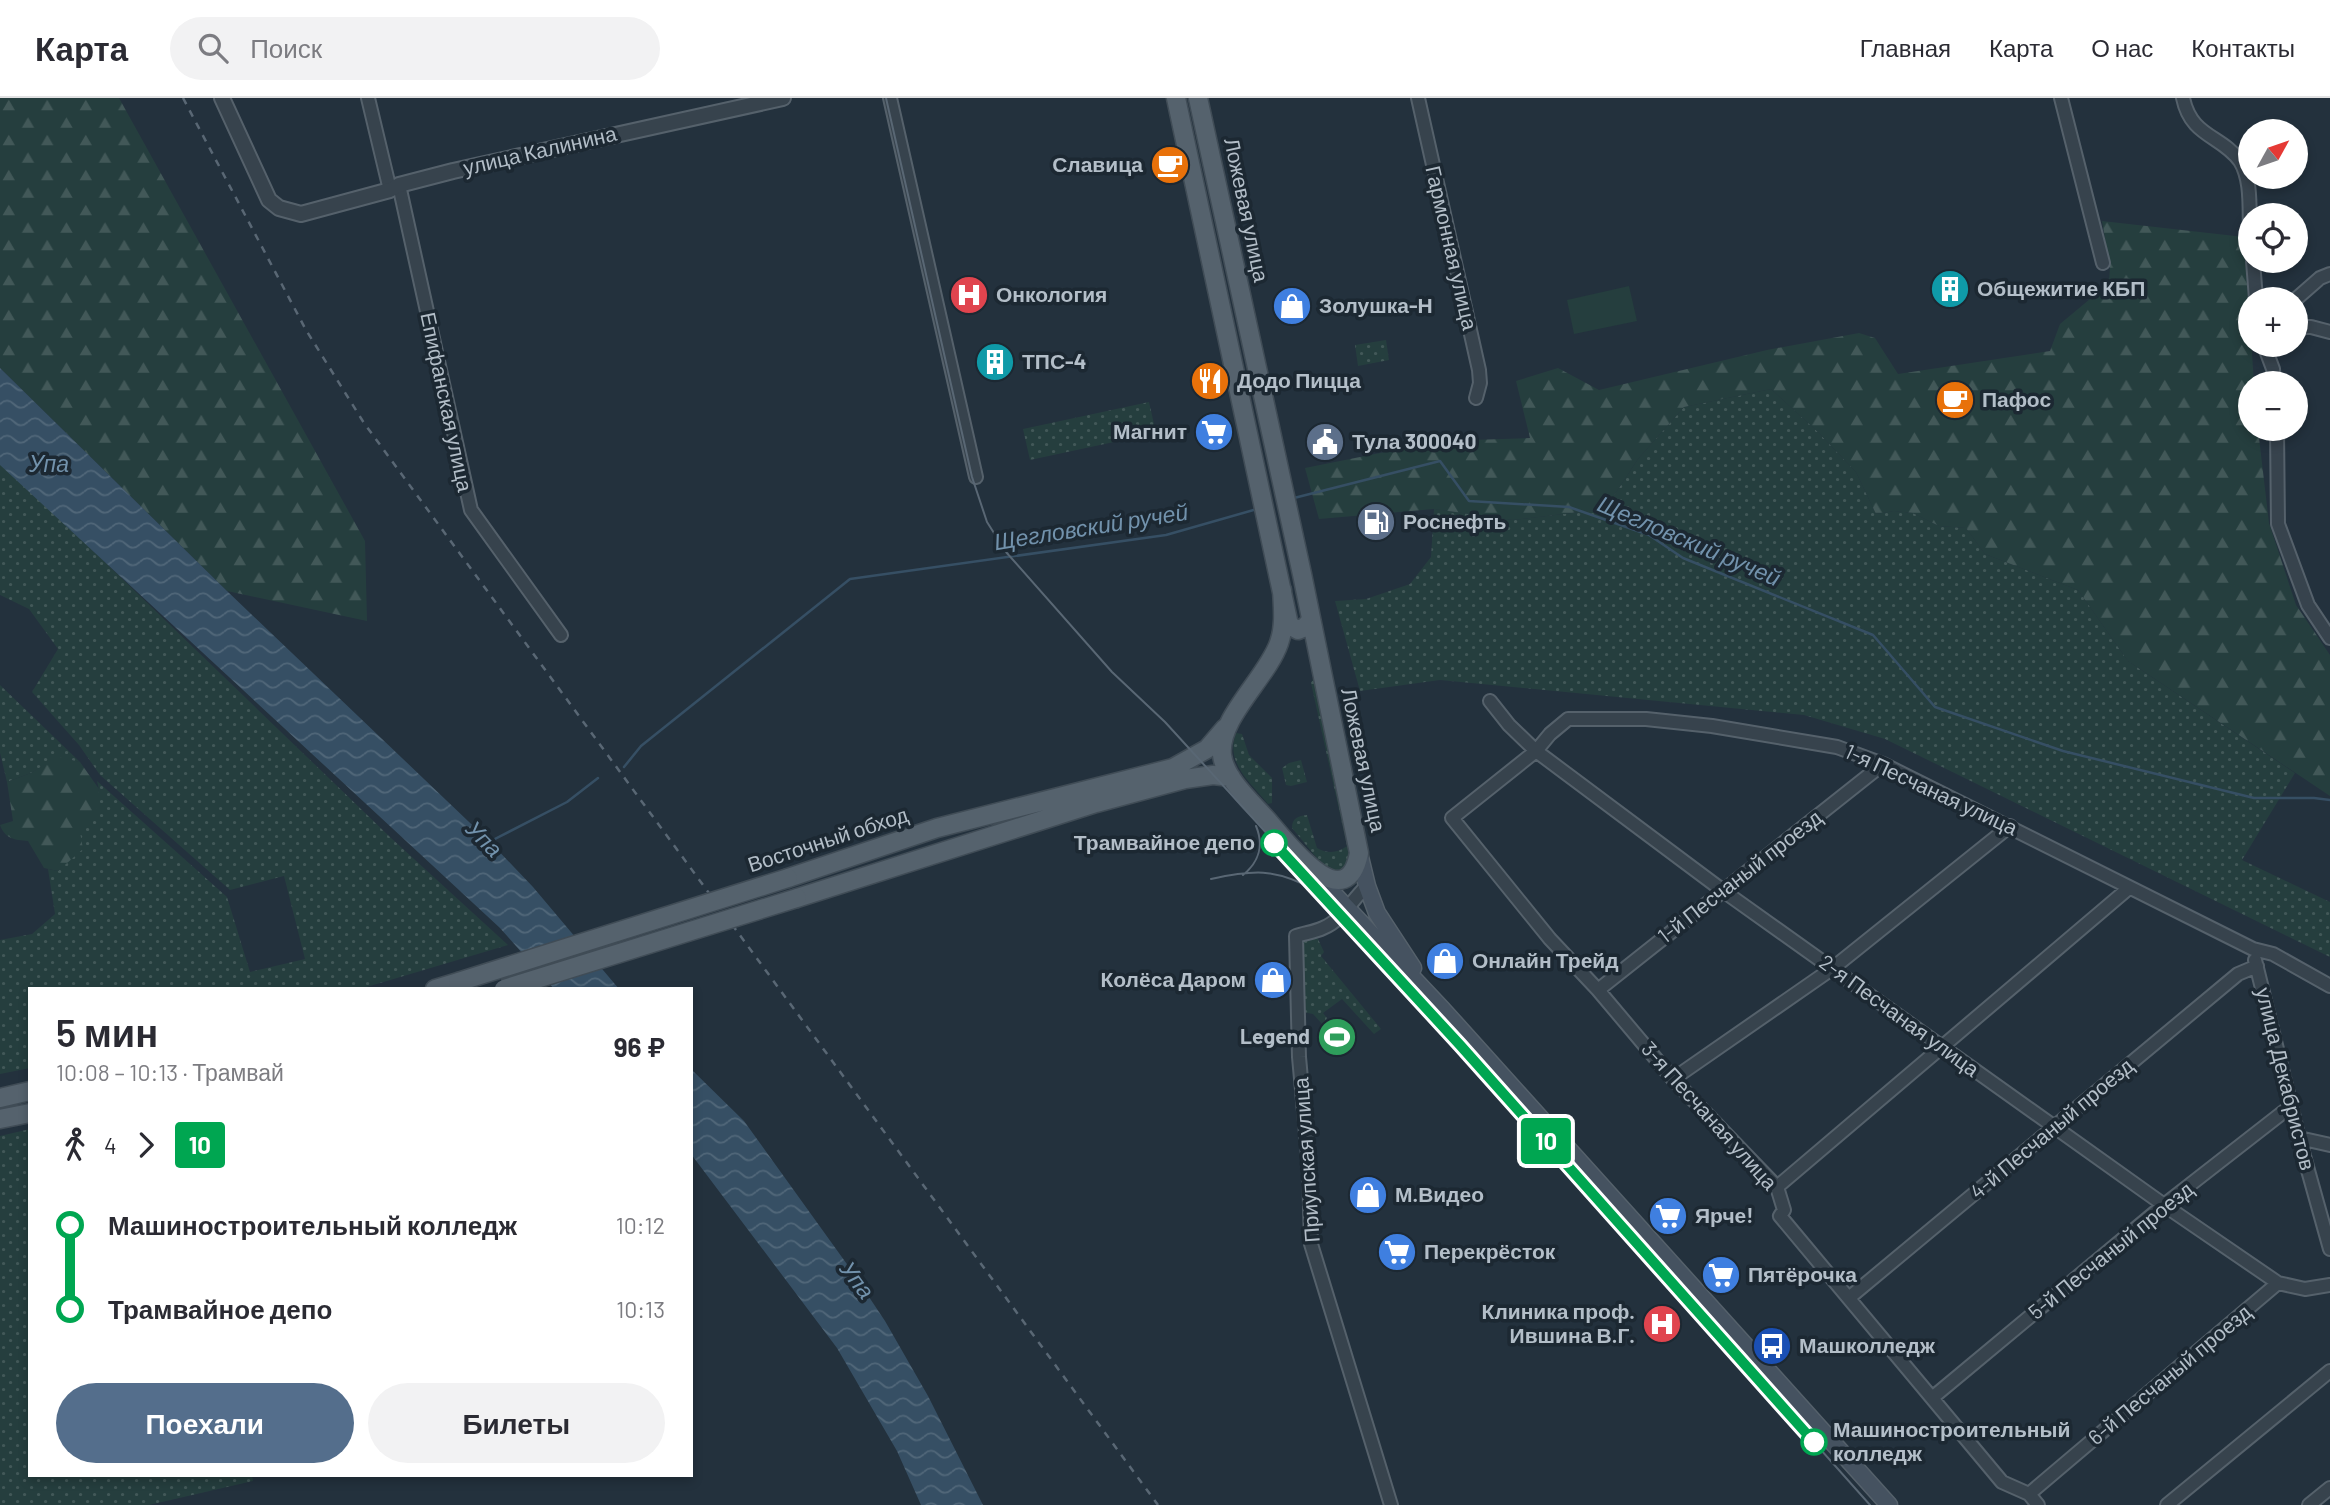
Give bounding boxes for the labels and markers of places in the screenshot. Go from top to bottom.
cafe icon: Славица [1149,144,1191,186]
place label: Славица [1052,151,1143,176]
building icon: Общежитие КБП [1929,268,1971,310]
hospital icon: Онкология [948,274,990,316]
place label: Общежитие КБП [1977,275,2145,300]
place label: Онкология [996,281,1107,306]
shop icon: Золушка-Н [1271,285,1313,327]
place label: Золушка-Н [1319,292,1433,317]
building icon: ТПС-4 [974,341,1016,383]
place label: ТПС-4 [1022,348,1086,373]
restaurant icon: Додо Пицца [1189,360,1231,402]
place label: Додо Пицца [1237,367,1361,392]
cafe icon: Пафос [1934,379,1976,421]
place label: Пафос [1982,386,2051,411]
supermarket icon: Магнит [1193,411,1235,453]
place label: Магнит [1113,418,1187,443]
public building icon: Тула 300040 [1304,421,1346,463]
place label: Тула 300040 [1352,428,1477,453]
fuel station icon: Роснефть [1355,501,1397,543]
place label: Роснефть [1403,508,1506,533]
place label: Трамвайное депо [1074,829,1255,854]
marker: Трамвайное депо [1261,830,1287,856]
shop icon: Онлайн Трейд [1424,940,1466,982]
place label: Онлайн Трейд [1472,947,1619,972]
shop icon: Колёса Даром [1252,959,1294,1001]
place label: Колёса Даром [1100,966,1246,991]
sports icon: Legend [1316,1016,1358,1058]
place label: Legend [1240,1023,1310,1048]
shop icon: М.Видео [1347,1174,1389,1216]
place label: М.Видео [1395,1181,1484,1206]
supermarket icon: Ярче! [1647,1195,1689,1237]
place label: Ярче! [1695,1202,1754,1227]
supermarket icon: Перекрёсток [1376,1231,1418,1273]
place label: Перекрёсток [1424,1238,1556,1263]
supermarket icon: Пятёрочка [1700,1254,1742,1296]
place label: Пятёрочка [1748,1261,1857,1286]
place label: Клиника проф. Ившина В.Г. [1482,1298,1635,1347]
hospital icon: Клиника проф. Ившина В.Г. [1641,1303,1683,1345]
bus stop icon: Машколледж [1751,1325,1793,1367]
place label: Машколледж [1799,1332,1936,1357]
place label: Машиностроительный колледж [1833,1416,2070,1465]
marker: Машиностроительный колледж [1801,1429,1827,1455]

